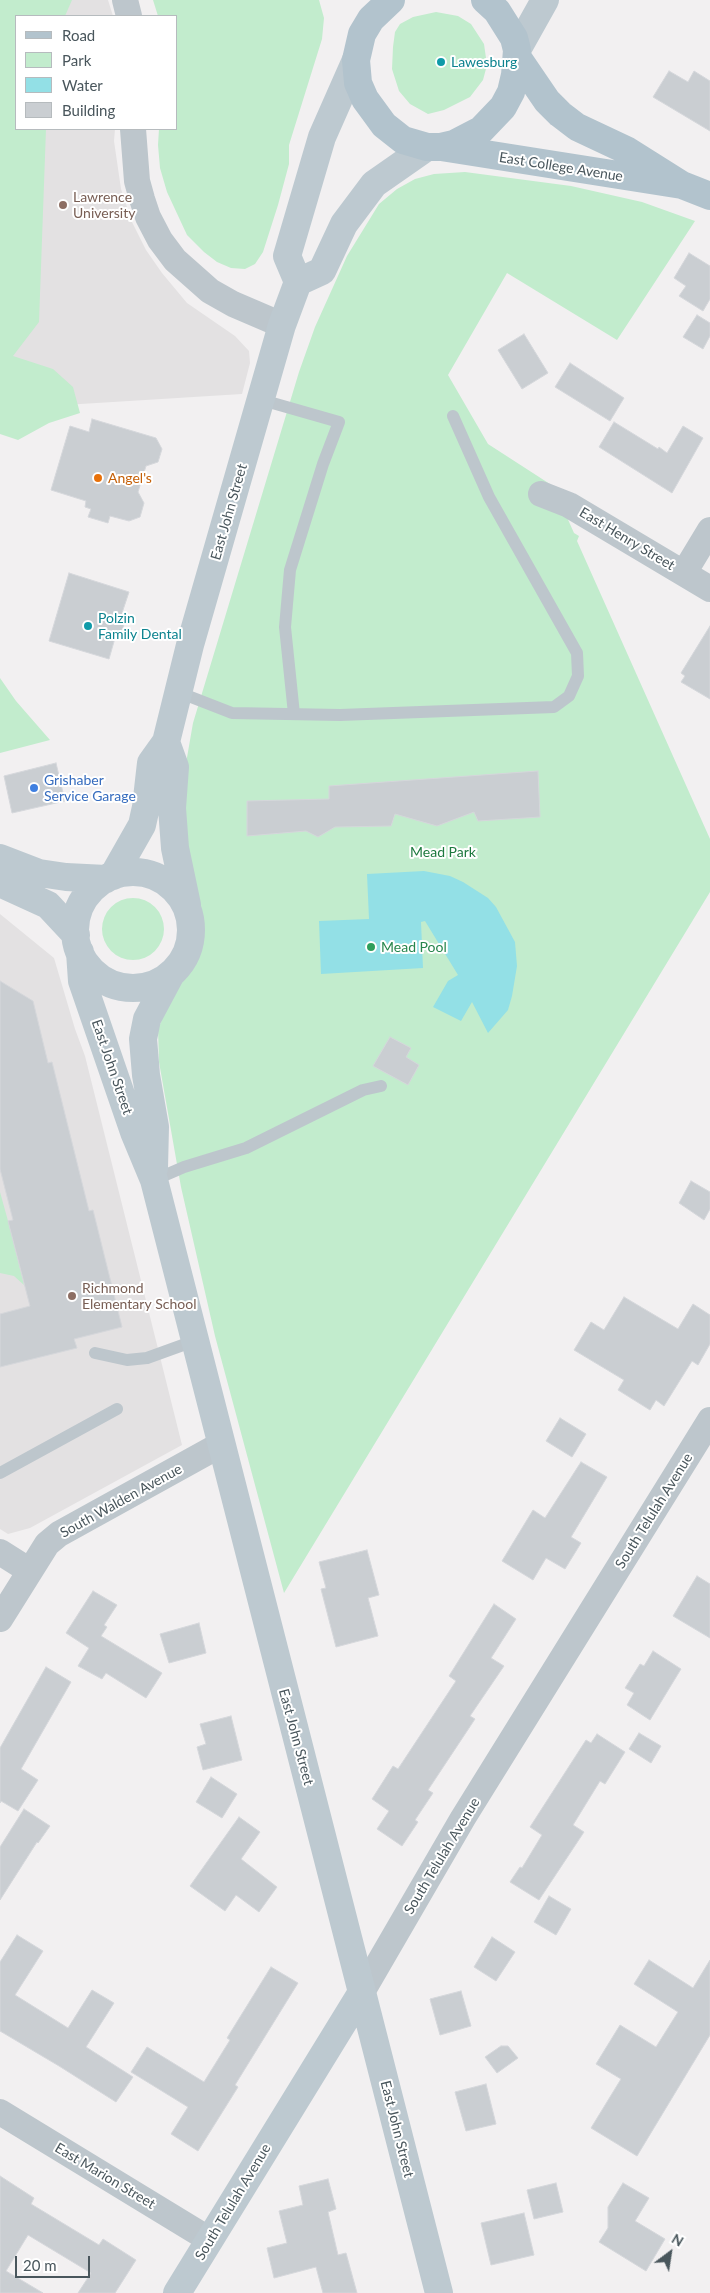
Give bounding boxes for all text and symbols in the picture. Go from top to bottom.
legend [15,15,178,130]
text: Road [62,26,95,44]
text: Park [62,51,91,69]
place label: Lawesburg [451,54,517,70]
marker: Lawesburg [435,56,447,68]
text: Water [62,76,103,94]
text: Building [62,101,115,119]
street label: East College Avenue [498,149,624,185]
place label: Lawrence University [73,189,135,222]
marker: Lawrence University [57,199,69,211]
street label: East John Street [207,462,251,562]
place label: Angel's [108,470,152,486]
marker: Angel's [92,472,104,484]
street label: East Henry Street [576,504,678,574]
place label: Polzin Family Dental [98,610,182,642]
marker: Polzin Family Dental [82,620,94,632]
place label: Grishaber Service Garage [44,772,136,804]
marker: Grishaber Service Garage [28,782,40,794]
park label: Mead Park [410,844,476,860]
place label: Mead Pool [381,939,447,955]
marker: Mead Pool [365,941,377,953]
street label: East John Street [88,1017,136,1117]
place label: Richmond Elementary School [82,1280,196,1312]
marker: Richmond Elementary School [66,1290,78,1302]
street label: South Telulah Avenue [612,1450,696,1572]
street label: South Walden Avenue [57,1461,185,1541]
street label: East John Street [275,1687,317,1787]
street label: South Telulah Avenue [401,1795,483,1917]
street label: East John Street [377,2079,417,2179]
street label: East Marion Street [52,2139,158,2213]
street label: South Telulah Avenue [192,2141,274,2263]
north arrow [645,2228,695,2278]
text: N [669,2230,687,2250]
scale bar [18,2246,92,2278]
text: 20 m [23,2256,57,2274]

